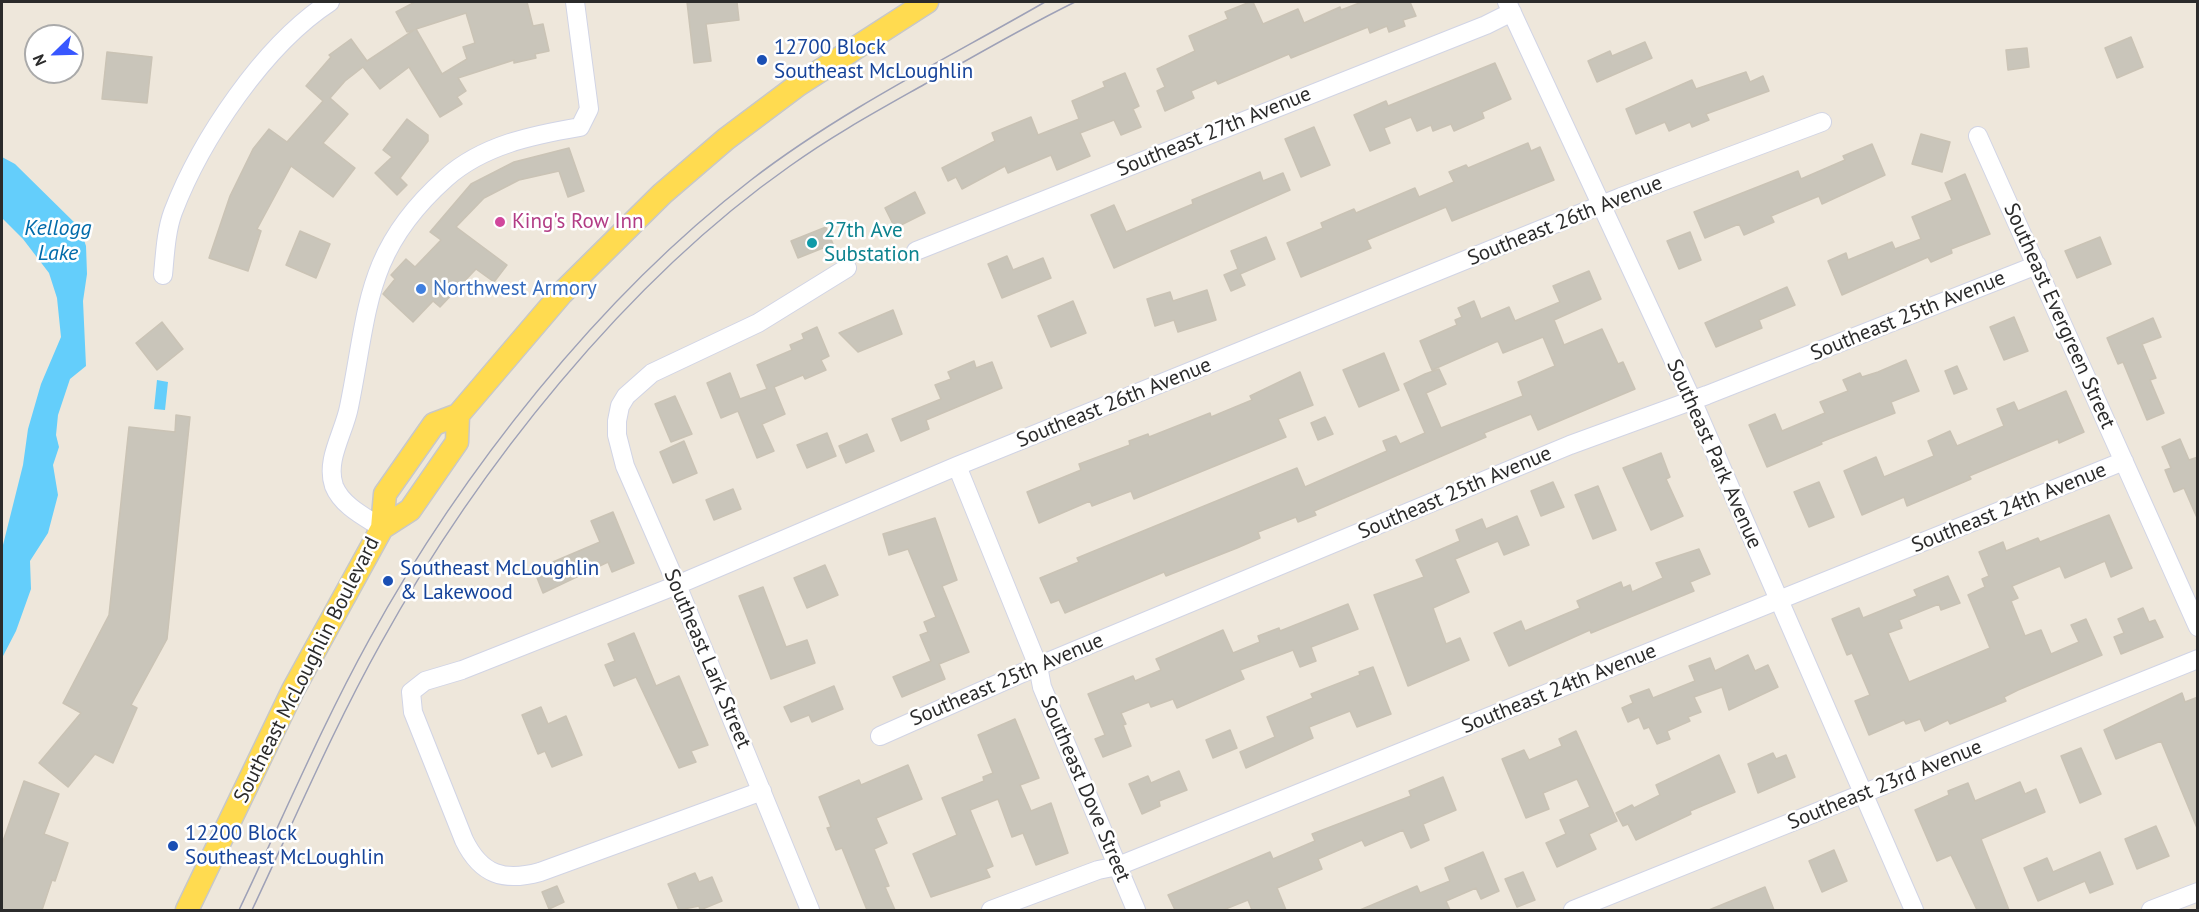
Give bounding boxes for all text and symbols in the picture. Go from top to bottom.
north arrow [24,24,84,84]
place label: 12700 Block Southeast McLoughlin [774,35,973,85]
text: N [28,52,51,69]
marker: 12700 Block Southeast McLoughlin [755,53,769,67]
street label: Southeast 27th Avenue [1113,82,1315,182]
street label: Southeast 26th Avenue [1464,170,1666,272]
street label: Southeast Evergreen Street [1998,199,2120,433]
place label: King's Row Inn [512,209,644,235]
marker: King's Row Inn [493,215,507,229]
water label: Kellogg Lake [24,216,92,268]
place label: 27th Ave Substation [824,218,920,268]
marker: 27th Ave Substation [805,236,819,250]
street label: Southeast 25th Avenue [1807,265,2009,367]
place label: Northwest Armory [433,276,597,302]
marker: Northwest Armory [414,282,428,296]
street label: Southeast 26th Avenue [1013,352,1215,454]
street label: Southeast Park Avenue [1661,355,1767,553]
street label: Southeast 25th Avenue [1354,441,1556,545]
street label: Southeast 24th Avenue [1908,457,2110,559]
street label: Southeast McLoughlin Boulevard [229,533,385,807]
place label: Southeast McLoughlin & Lakewood [400,556,599,606]
street label: Southeast Lark Street [658,566,756,752]
marker: Southeast McLoughlin & Lakewood [381,574,395,588]
street label: Southeast 25th Avenue [906,628,1108,732]
street label: Southeast 24th Avenue [1458,638,1660,740]
street label: Southeast Dove Street [1034,692,1136,886]
street label: Southeast 23rd Avenue [1784,734,1986,836]
place label: 12200 Block Southeast McLoughlin [185,821,384,871]
marker: 12200 Block Southeast McLoughlin [166,839,180,853]

